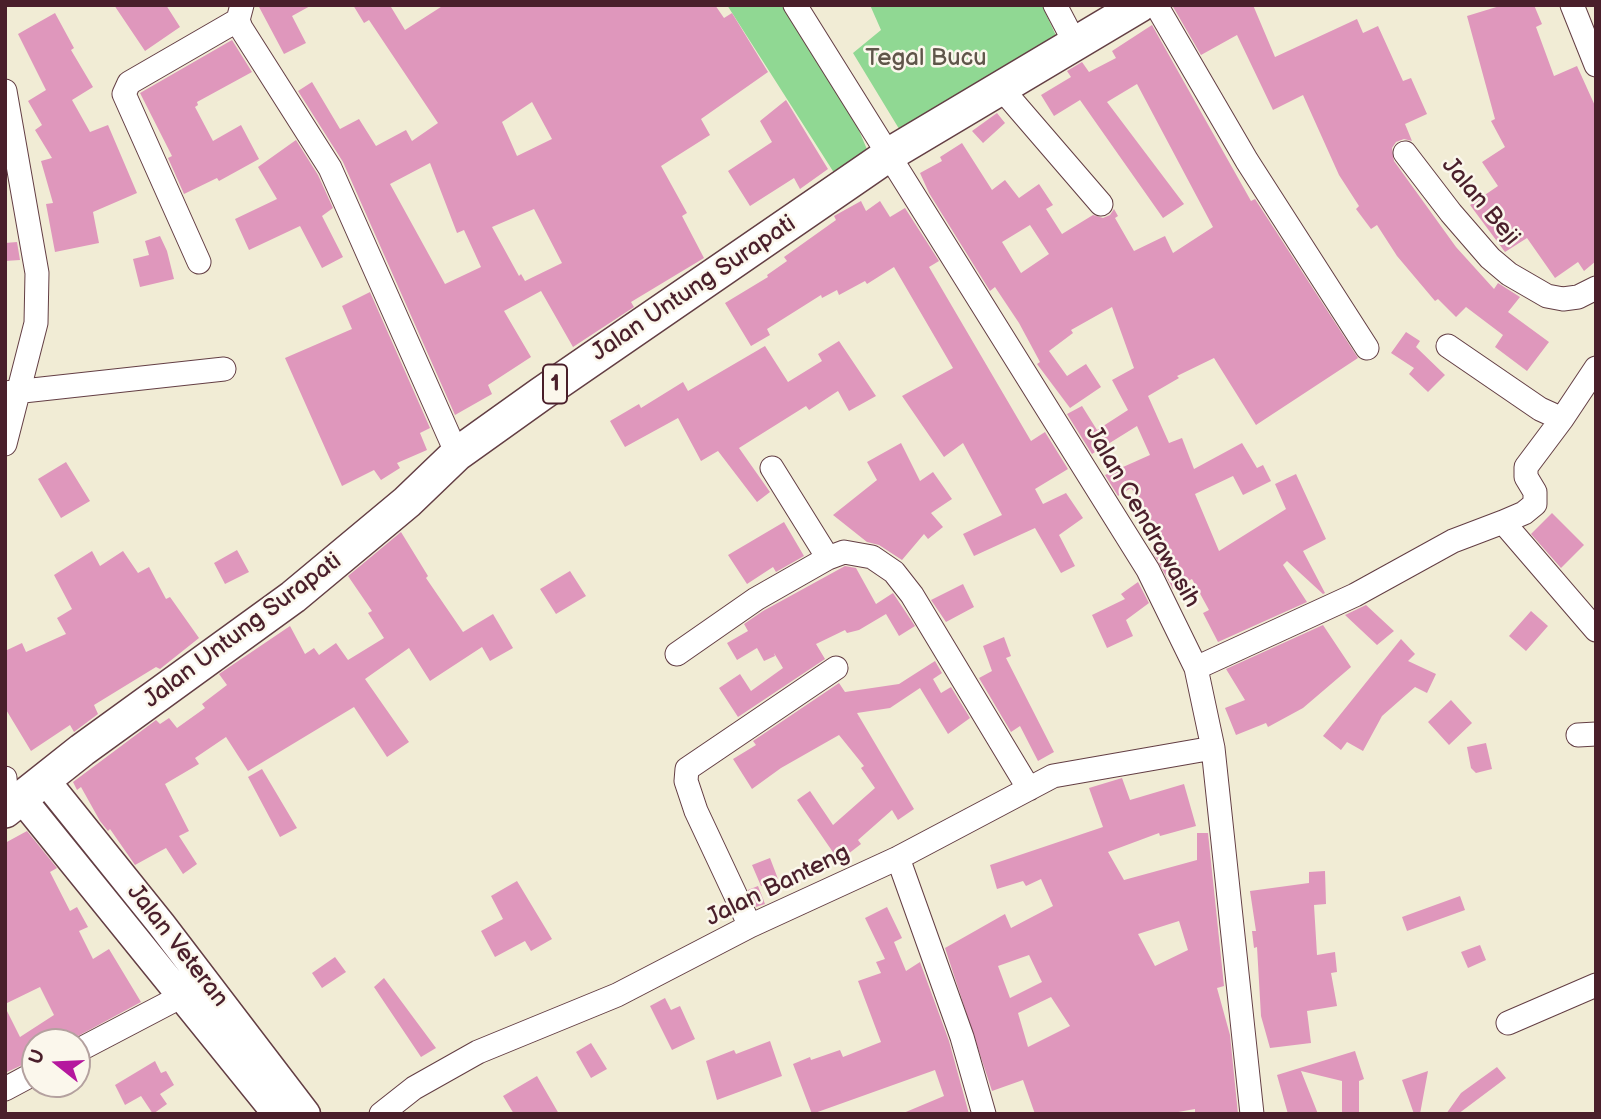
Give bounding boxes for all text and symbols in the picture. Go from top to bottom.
park label: Tegal Bucu [865,45,987,73]
street label: Jalan Beji [1435,152,1525,252]
street label: Jalan Untung Surapati [586,210,802,368]
road number: 1 [543,364,567,404]
street label: Jalan Cendrawasih [1078,421,1206,613]
street label: Jalan Untung Surapati [138,547,348,715]
street label: Jalan Banteng [701,839,855,933]
street label: Jalan Veteran [120,879,234,1013]
north arrow [21,1028,91,1098]
text: U [24,1047,50,1067]

